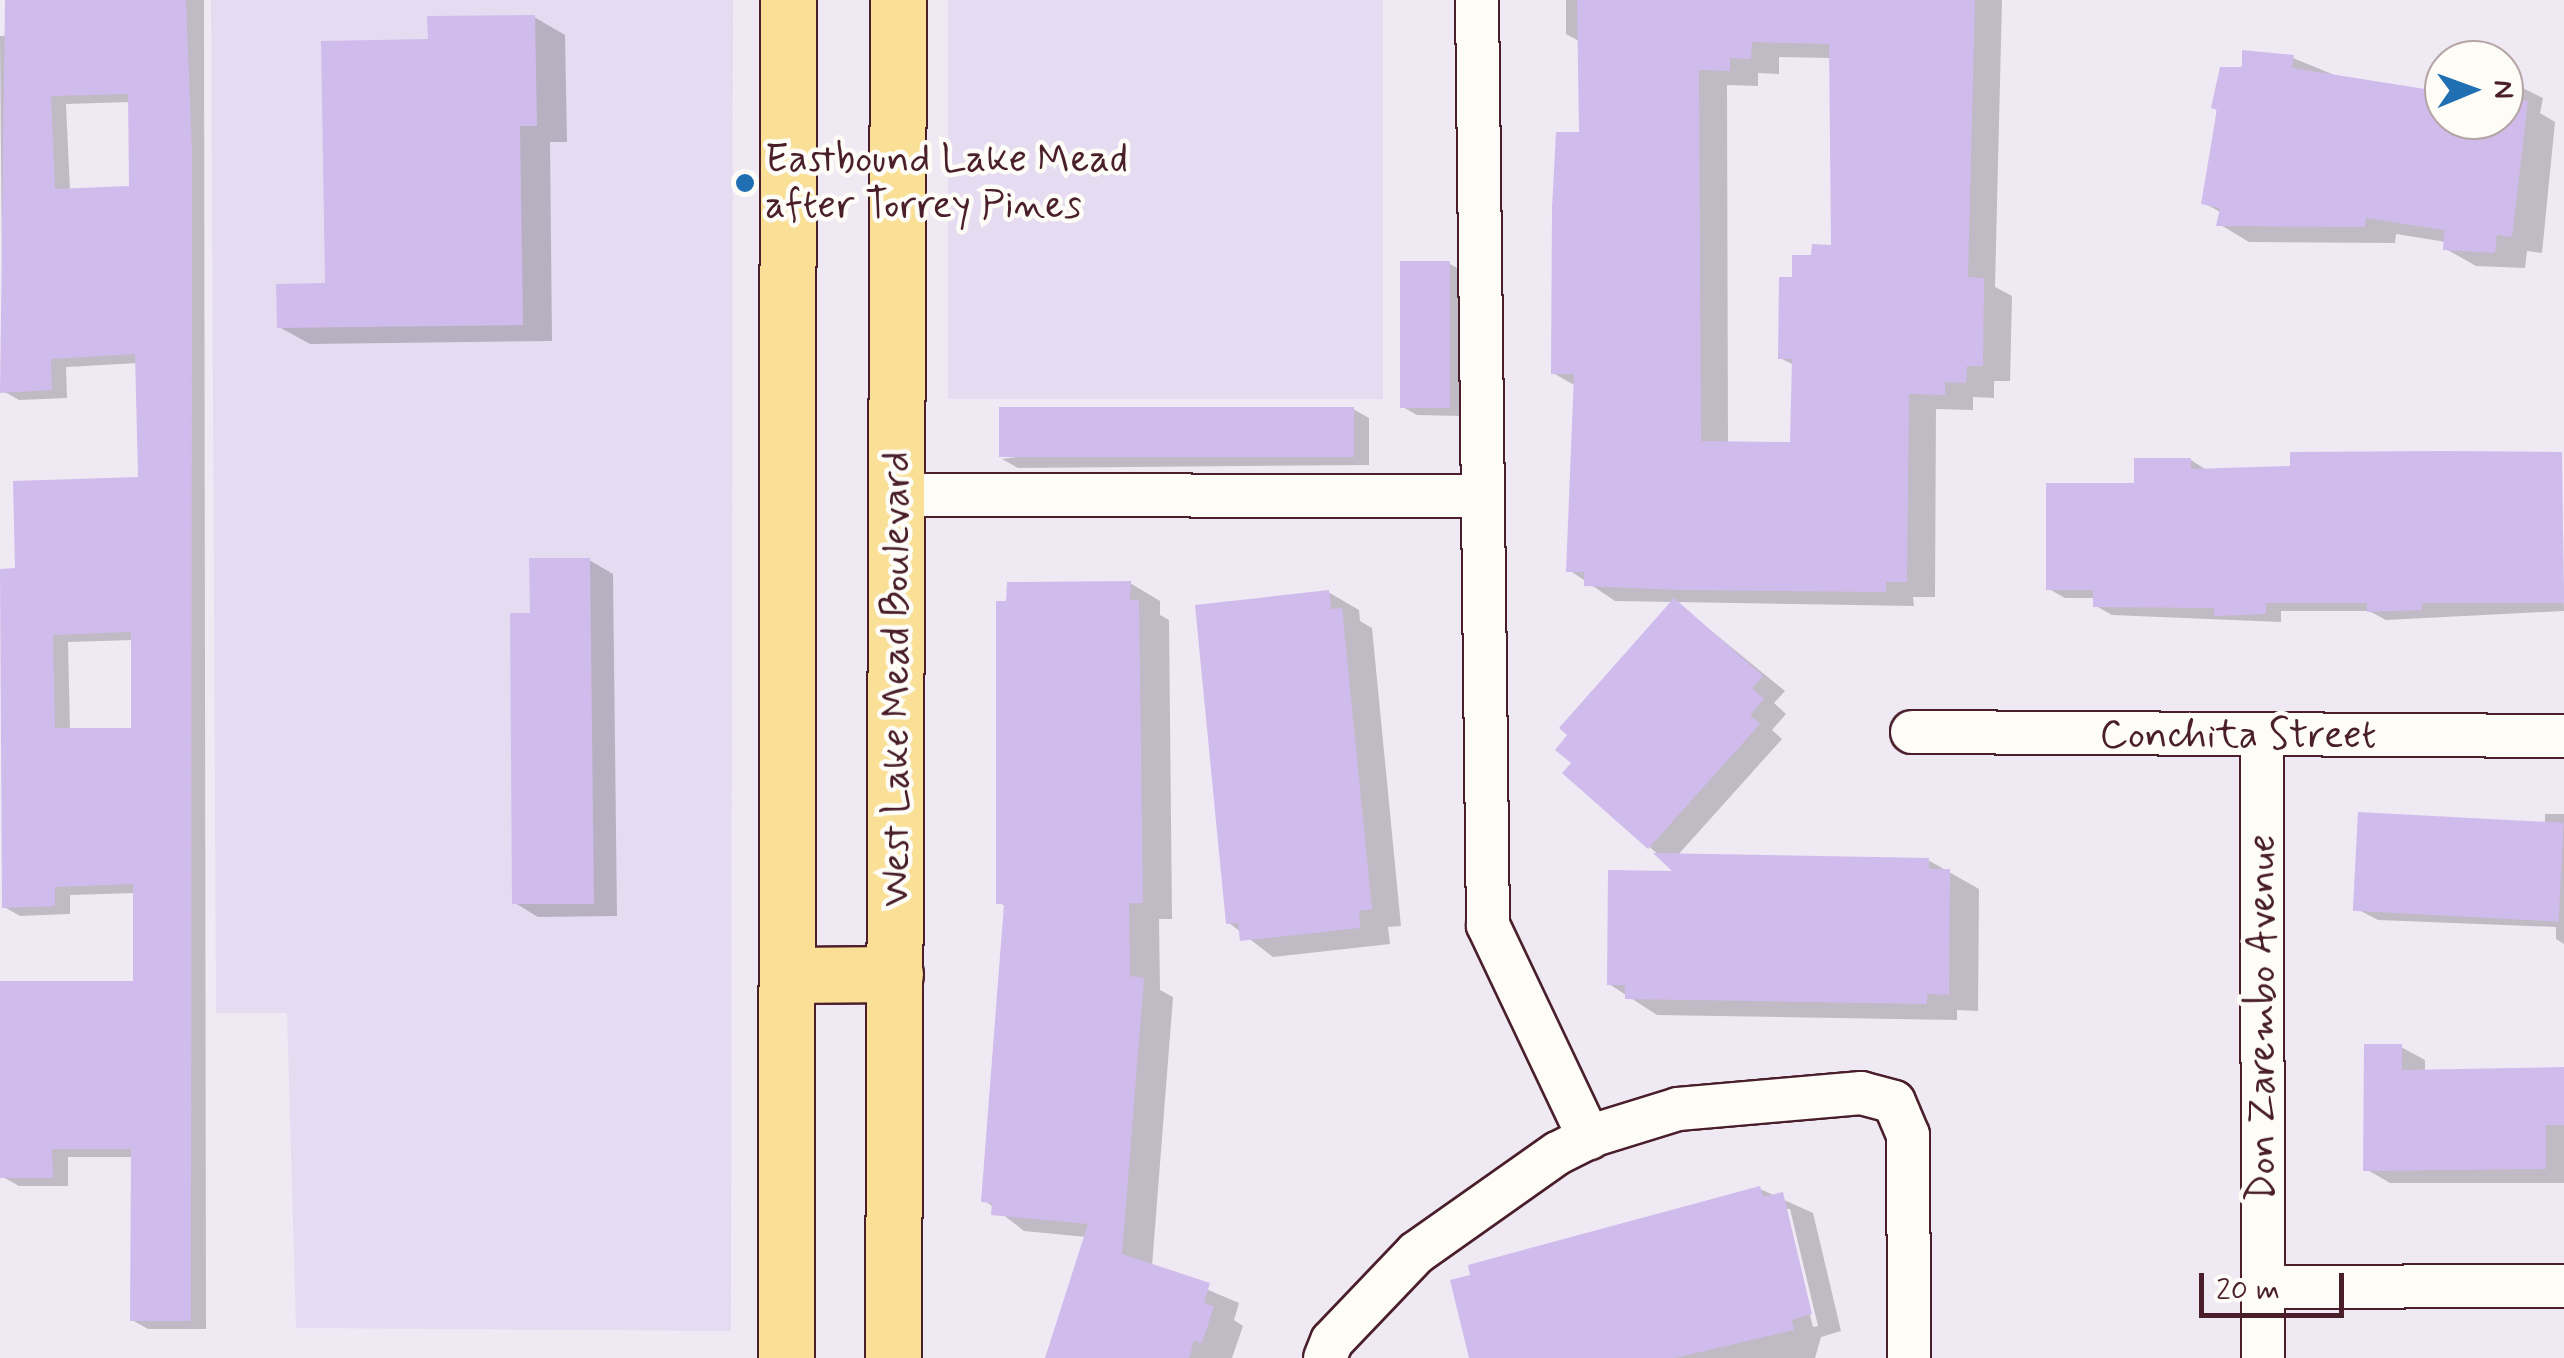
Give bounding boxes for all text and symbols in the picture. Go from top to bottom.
north arrow [2424,40,2524,140]
text: N [2484,80,2521,99]
place label: Eastbound Lake Mead after Torrey Pines [765,136,1132,230]
marker: Eastbound Lake Mead after Torrey Pines [734,172,756,194]
street label: West Lake Mead Boulevard [873,452,921,906]
street label: Conchita Street [2096,712,2380,760]
street label: Don Zarembo Avenue [2239,829,2287,1207]
scale bar [2204,1253,2349,1315]
text: 20 m [2216,1271,2280,1310]

